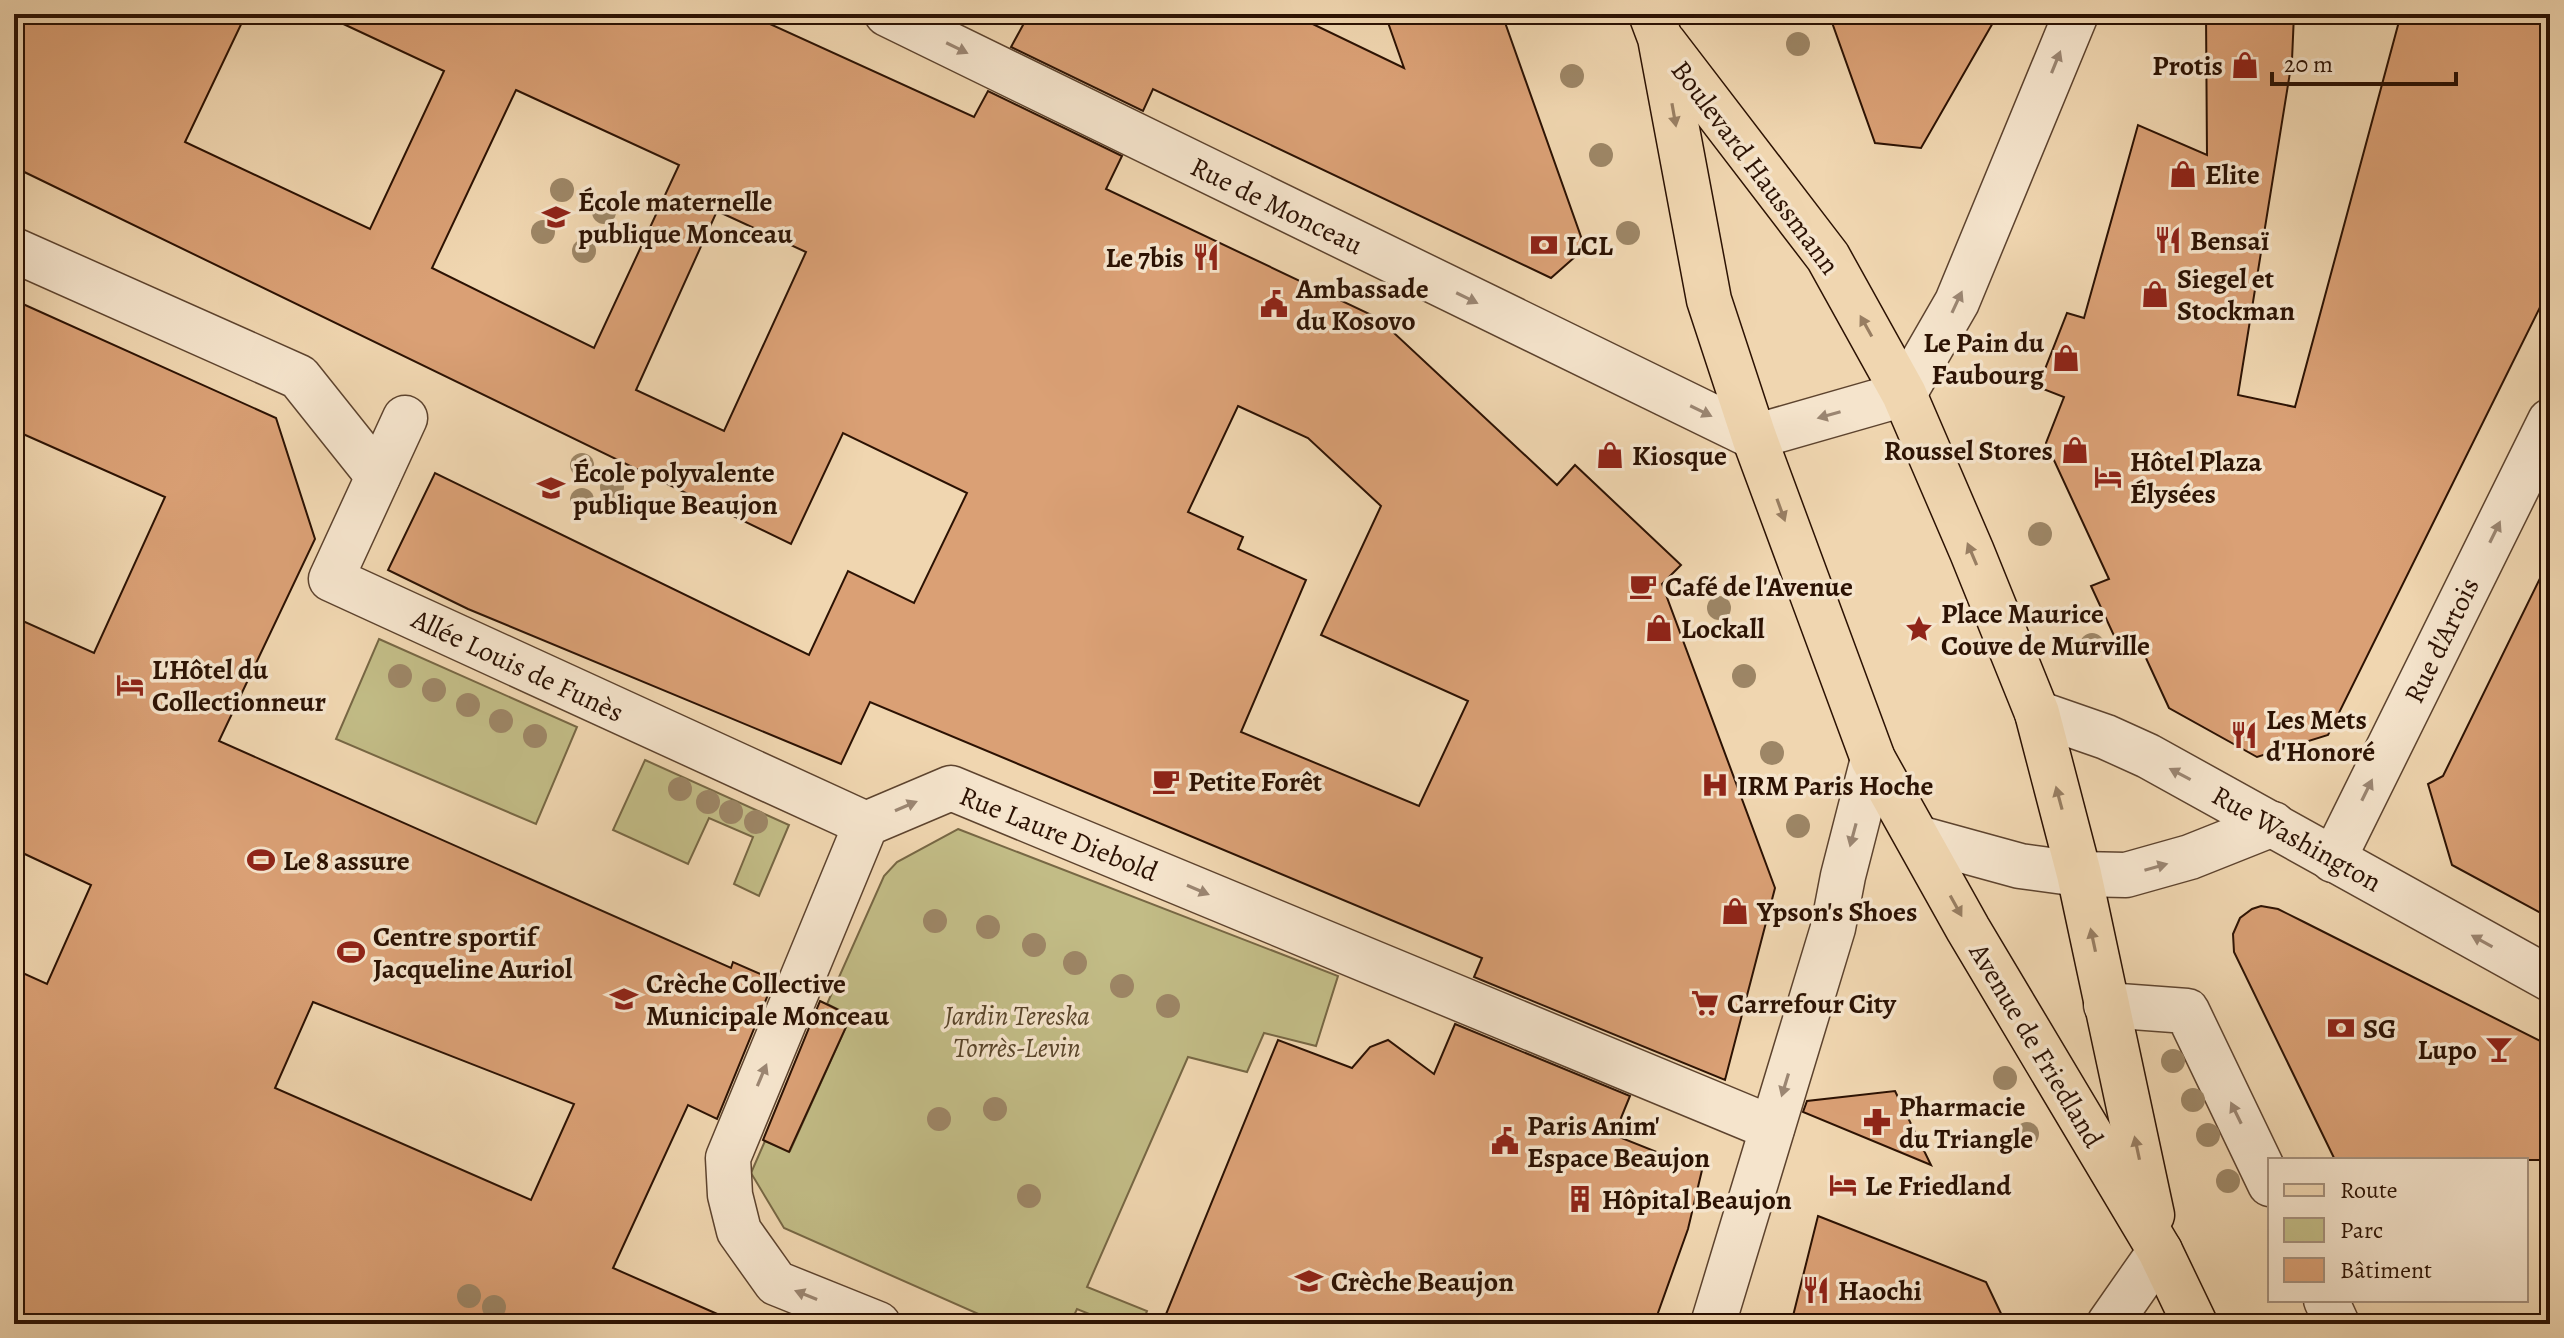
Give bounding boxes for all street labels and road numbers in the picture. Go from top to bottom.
street label: Boulevard Haussmann [1662,53,1848,283]
street label: Rue de Monceau [1184,148,1370,264]
street label: Rue d'Artois [2395,571,2489,710]
street label: Allée Louis de Funès [404,600,630,732]
street label: Rue Laure Diebold [954,777,1164,891]
street label: Rue Washington [2205,777,2388,901]
street label: Avenue de Friedland [1960,935,2113,1156]

